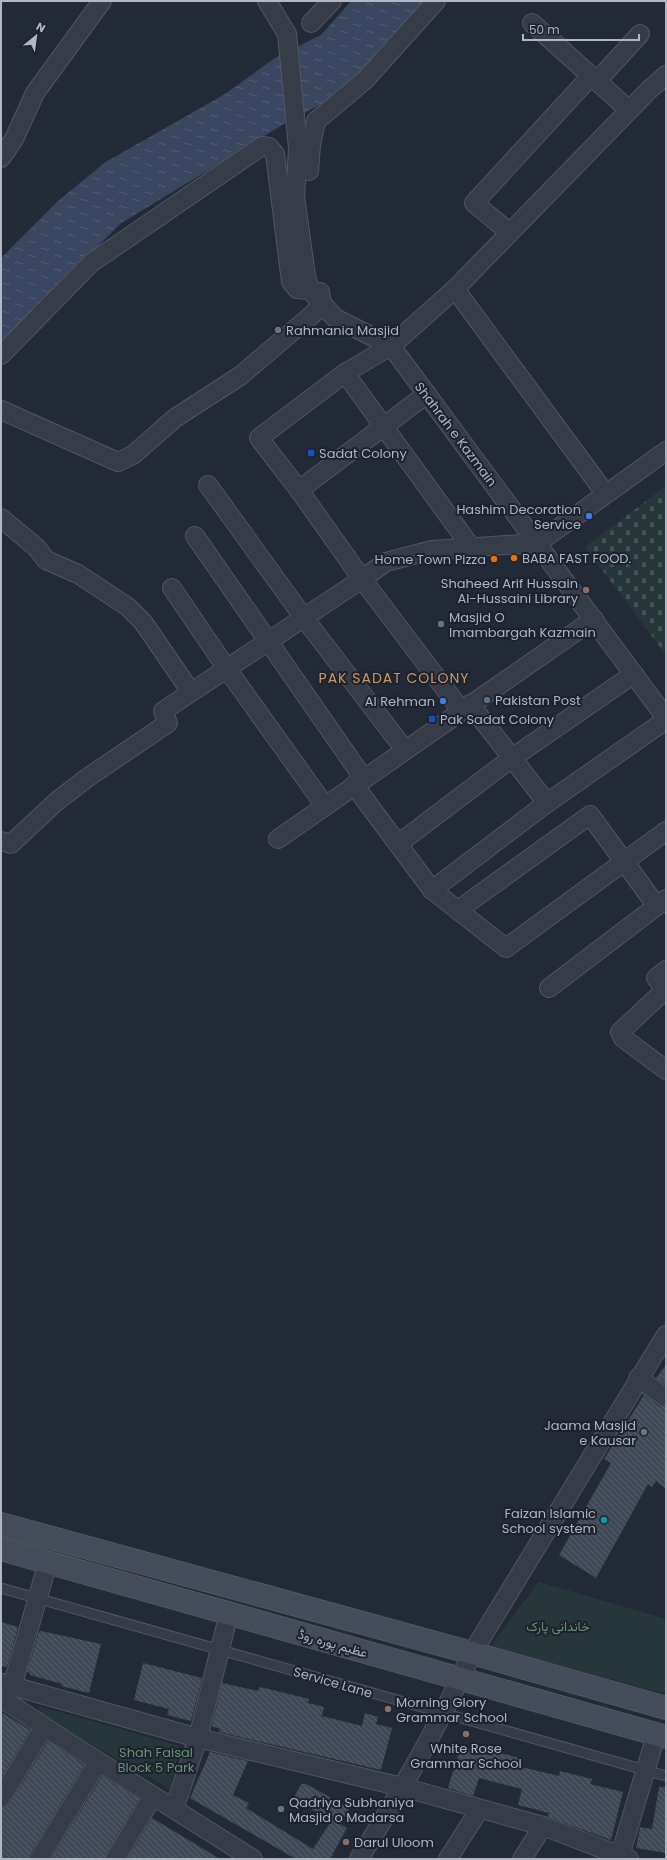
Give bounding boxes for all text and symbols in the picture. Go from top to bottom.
north arrow [16,16,56,56]
scale bar [523,16,639,42]
text: N [33,18,48,36]
text: 50 m [529,21,560,38]
place label: Rahmania Masjid [286,321,399,340]
marker: Rahmania Masjid [273,325,283,335]
street label: Shahrah e Kazmain [410,378,501,490]
place label: Sadat Colony [319,444,407,463]
marker: Sadat Colony [306,448,316,458]
place label: Hashim Decoration Service [456,500,581,534]
marker: Hashim Decoration Service [584,511,594,521]
place label: BABA FAST FOOD. [522,549,632,568]
place label: Home Town Pizza [375,550,486,569]
marker: BABA FAST FOOD. [509,553,519,563]
marker: Home Town Pizza [489,554,499,564]
place label: Shaheed Arif Hussain Al-Hussaini Library [441,574,579,608]
marker: Shaheed Arif Hussain Al-Hussaini Library [581,585,591,595]
place label: Masjid O Imambargah Kazmain [449,608,596,642]
marker: Masjid O Imambargah Kazmain [436,619,446,629]
district label: PAK SADAT COLONY [319,668,469,688]
place label: Pakistan Post [495,691,581,710]
place label: Al Rehman [365,692,435,711]
marker: Pakistan Post [482,695,492,705]
marker: Al Rehman [438,696,448,706]
place label: Pak Sadat Colony [440,710,555,729]
marker: Pak Sadat Colony [427,714,437,724]
place label: Jaama Masjid e Kausar [544,1416,636,1450]
marker: Jaama Masjid e Kausar [639,1427,649,1437]
place label: Faizan Islamic School system [502,1504,596,1538]
marker: Faizan Islamic School system [599,1515,609,1525]
park label: خاندانی پارک [526,1617,590,1636]
street label: عظیم پورہ روڈ [296,1624,370,1663]
street label: Service Lane [291,1662,375,1703]
place label: Morning Glory Grammar School [396,1693,507,1727]
marker: Morning Glory Grammar School [383,1704,393,1714]
marker: White Rose Grammar School [461,1729,471,1739]
place label: White Rose Grammar School [410,1739,522,1773]
park label: Shah Faisal Block 5 Park [117,1743,195,1777]
place label: Qadriya Subhaniya Masjid o Madarsa [289,1793,414,1827]
marker: Qadriya Subhaniya Masjid o Madarsa [276,1804,286,1814]
place label: Darul Uloom [354,1833,434,1852]
marker: Darul Uloom [341,1837,351,1847]

